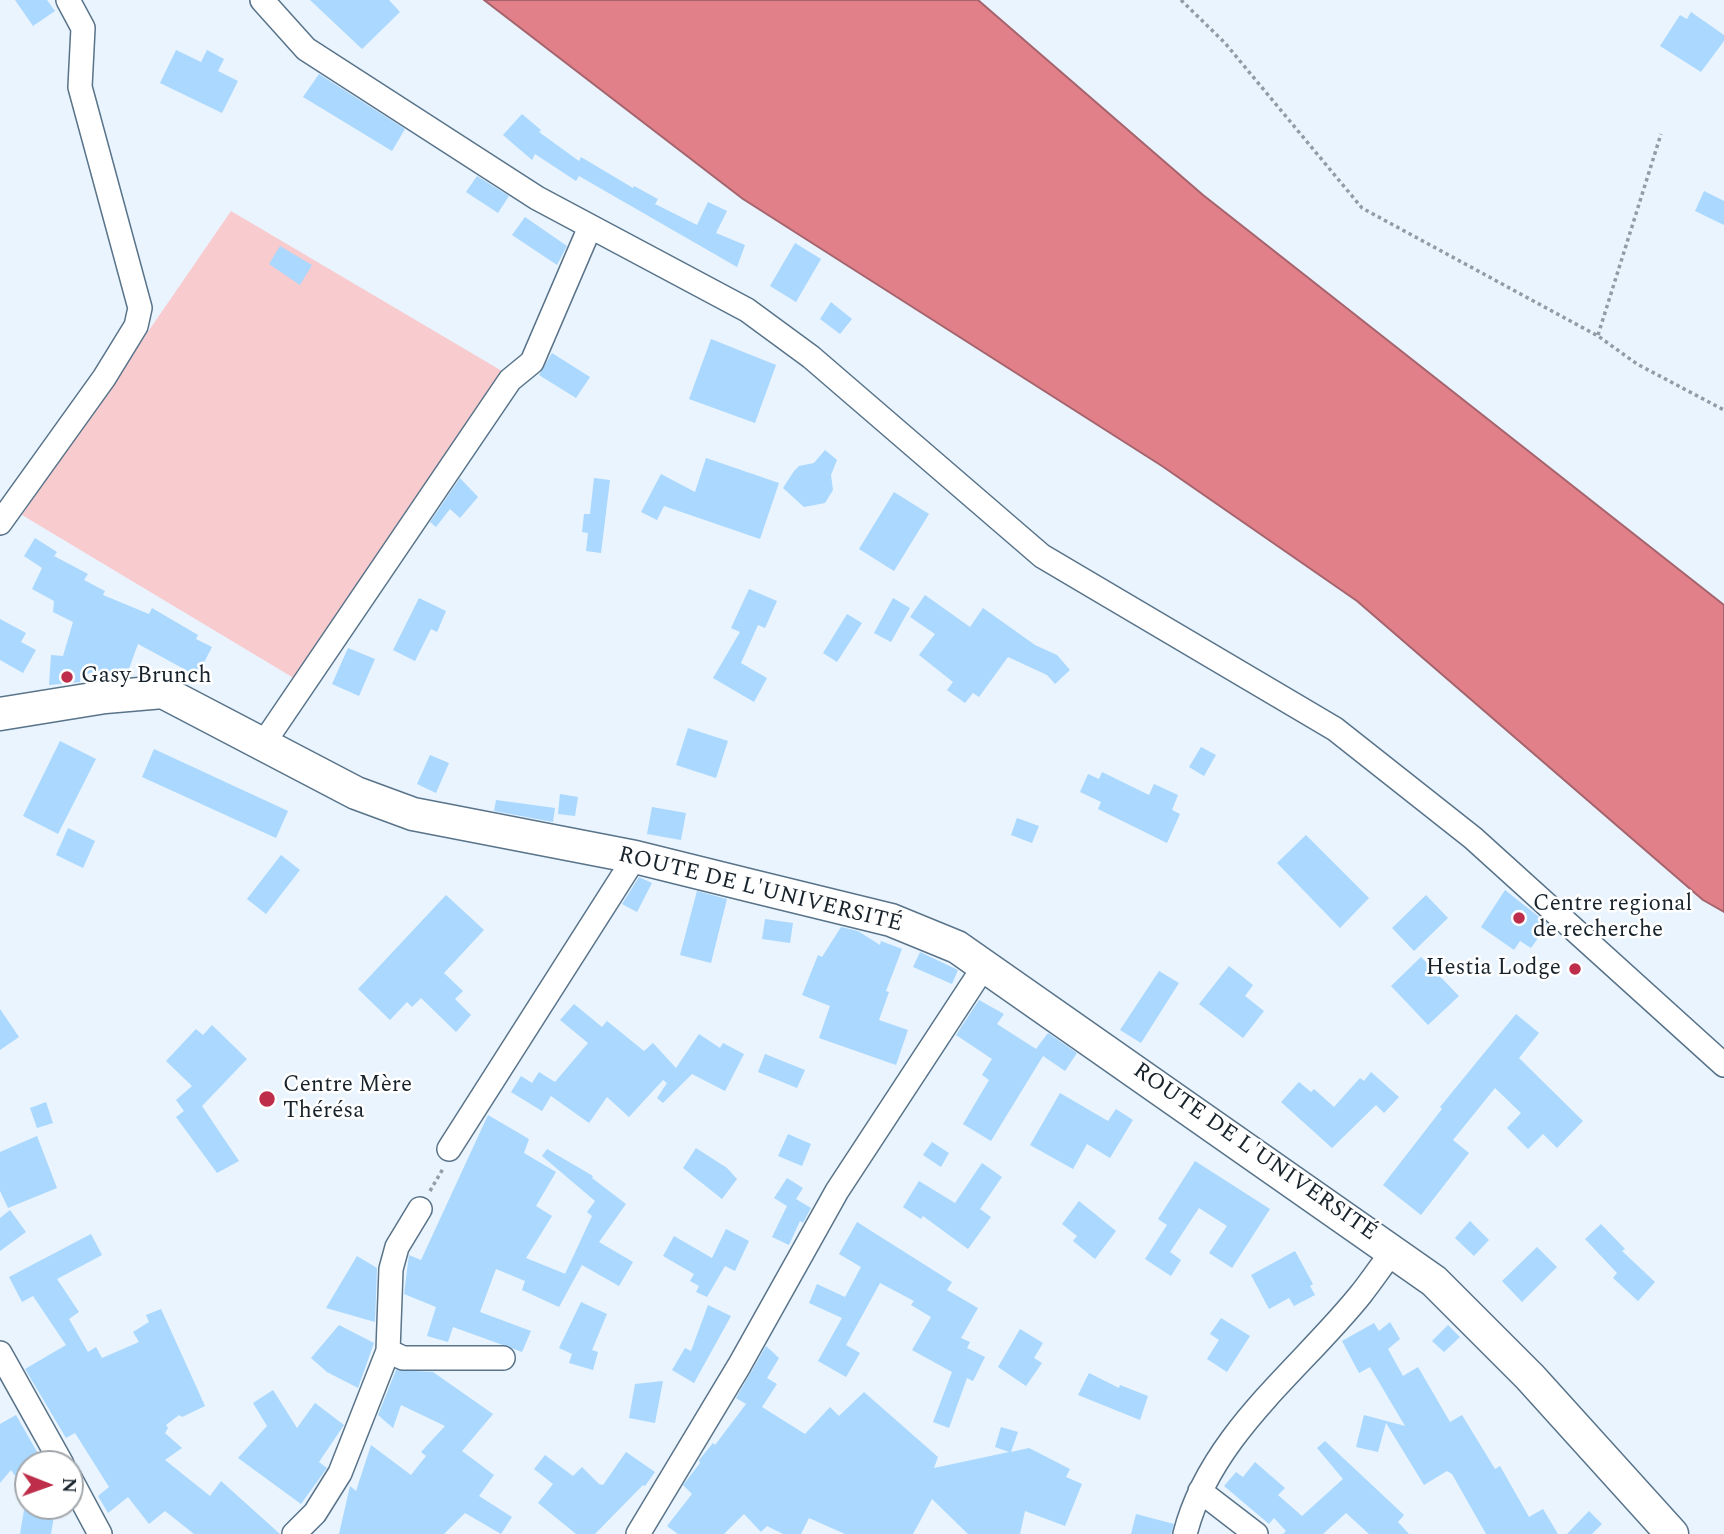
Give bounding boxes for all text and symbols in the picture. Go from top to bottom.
place label: Gasy Brunch [81,663,212,691]
marker: Gasy Brunch [59,669,75,685]
street label: ROUTE DE L'UNIVERSITÉ [615,842,905,940]
place label: Centre regional de recherche [1533,891,1692,945]
marker: Centre regional de recherche [1511,910,1527,926]
place label: Hestia Lodge [1426,955,1561,983]
marker: Hestia Lodge [1567,961,1583,977]
street label: ROUTE DE L'UNIVERSITÉ [1127,1058,1381,1248]
place label: Centre Mère Thérésa [283,1072,412,1126]
marker: Centre Mère Thérésa [257,1089,277,1109]
north arrow [14,1450,84,1520]
text: N [54,1477,83,1493]

